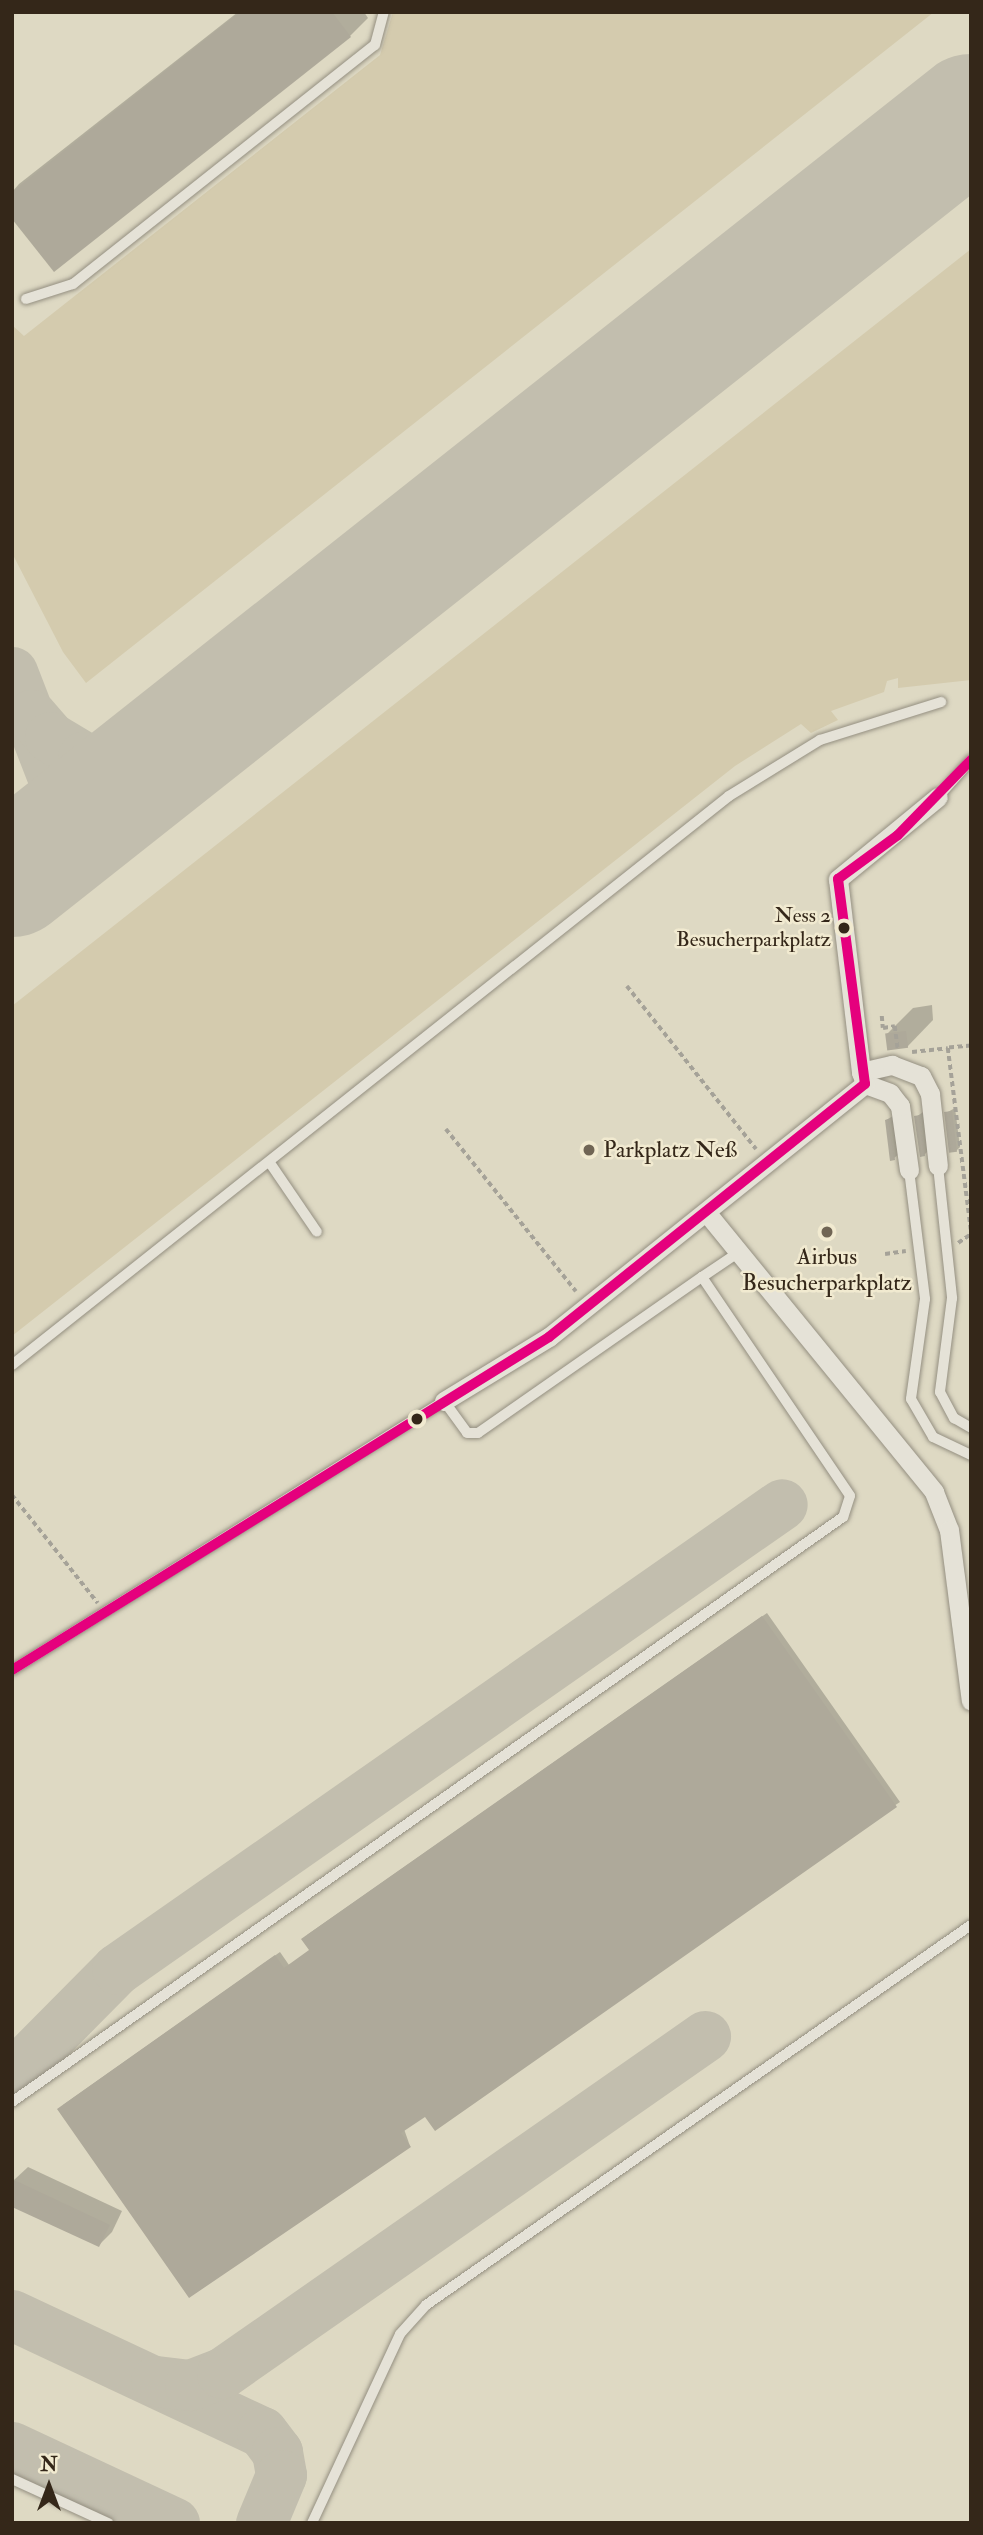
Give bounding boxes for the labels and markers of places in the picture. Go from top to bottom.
place label: Ness 2 Besucherparkplatz [676,903,831,953]
marker: Ness 2 Besucherparkplatz [837,921,851,935]
place label: Parkplatz Neß [603,1136,737,1164]
marker: Parkplatz Neß [581,1142,597,1158]
marker: Airbus Besucherparkplatz [819,1224,835,1240]
place label: Airbus Besucherparkplatz [742,1243,912,1297]
unlabelled marker [410,1412,424,1426]

